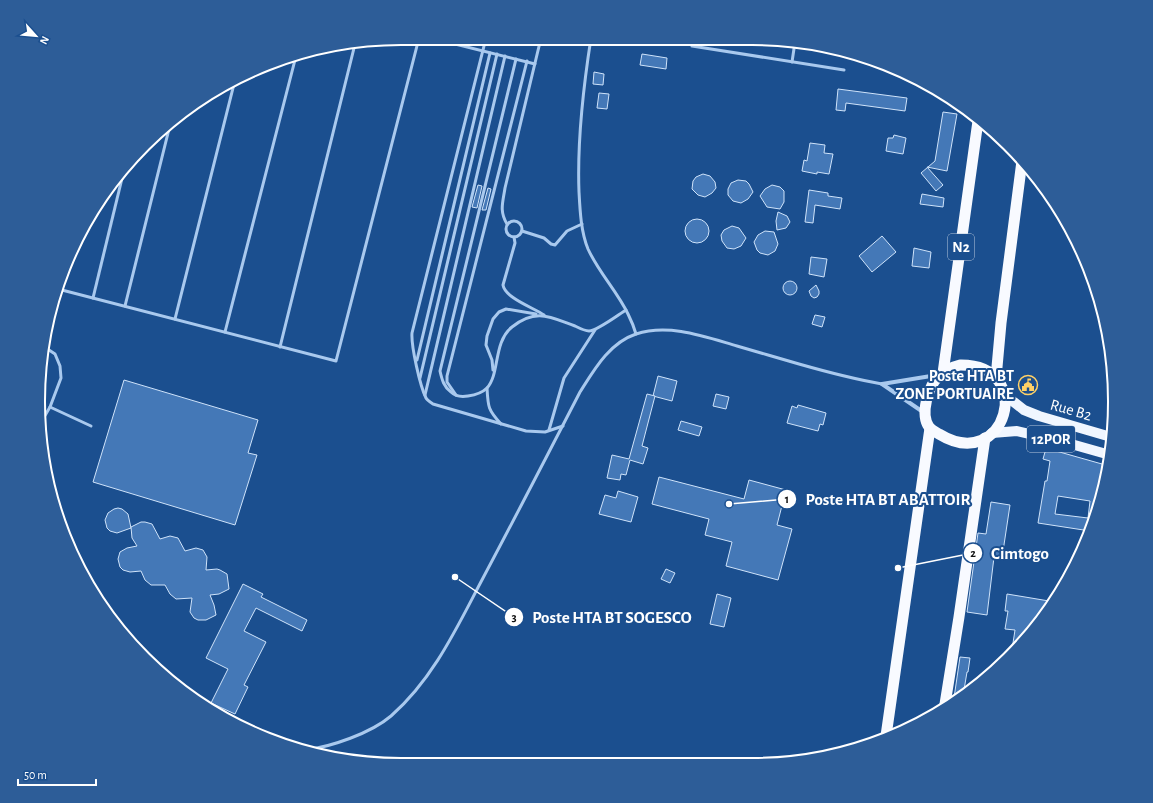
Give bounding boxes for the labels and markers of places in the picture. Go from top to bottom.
place label: Poste HTA BT ZONE PORTUAIRE [895,368,1014,402]
public building icon: Poste HTA BT ZONE PORTUAIRE [1017,374,1039,396]
callout: Poste HTA BT ABATTOIR [777,484,978,513]
callout: Cimtogo [963,539,1057,568]
callout: Poste HTA BT SOGESCO [504,602,699,631]

